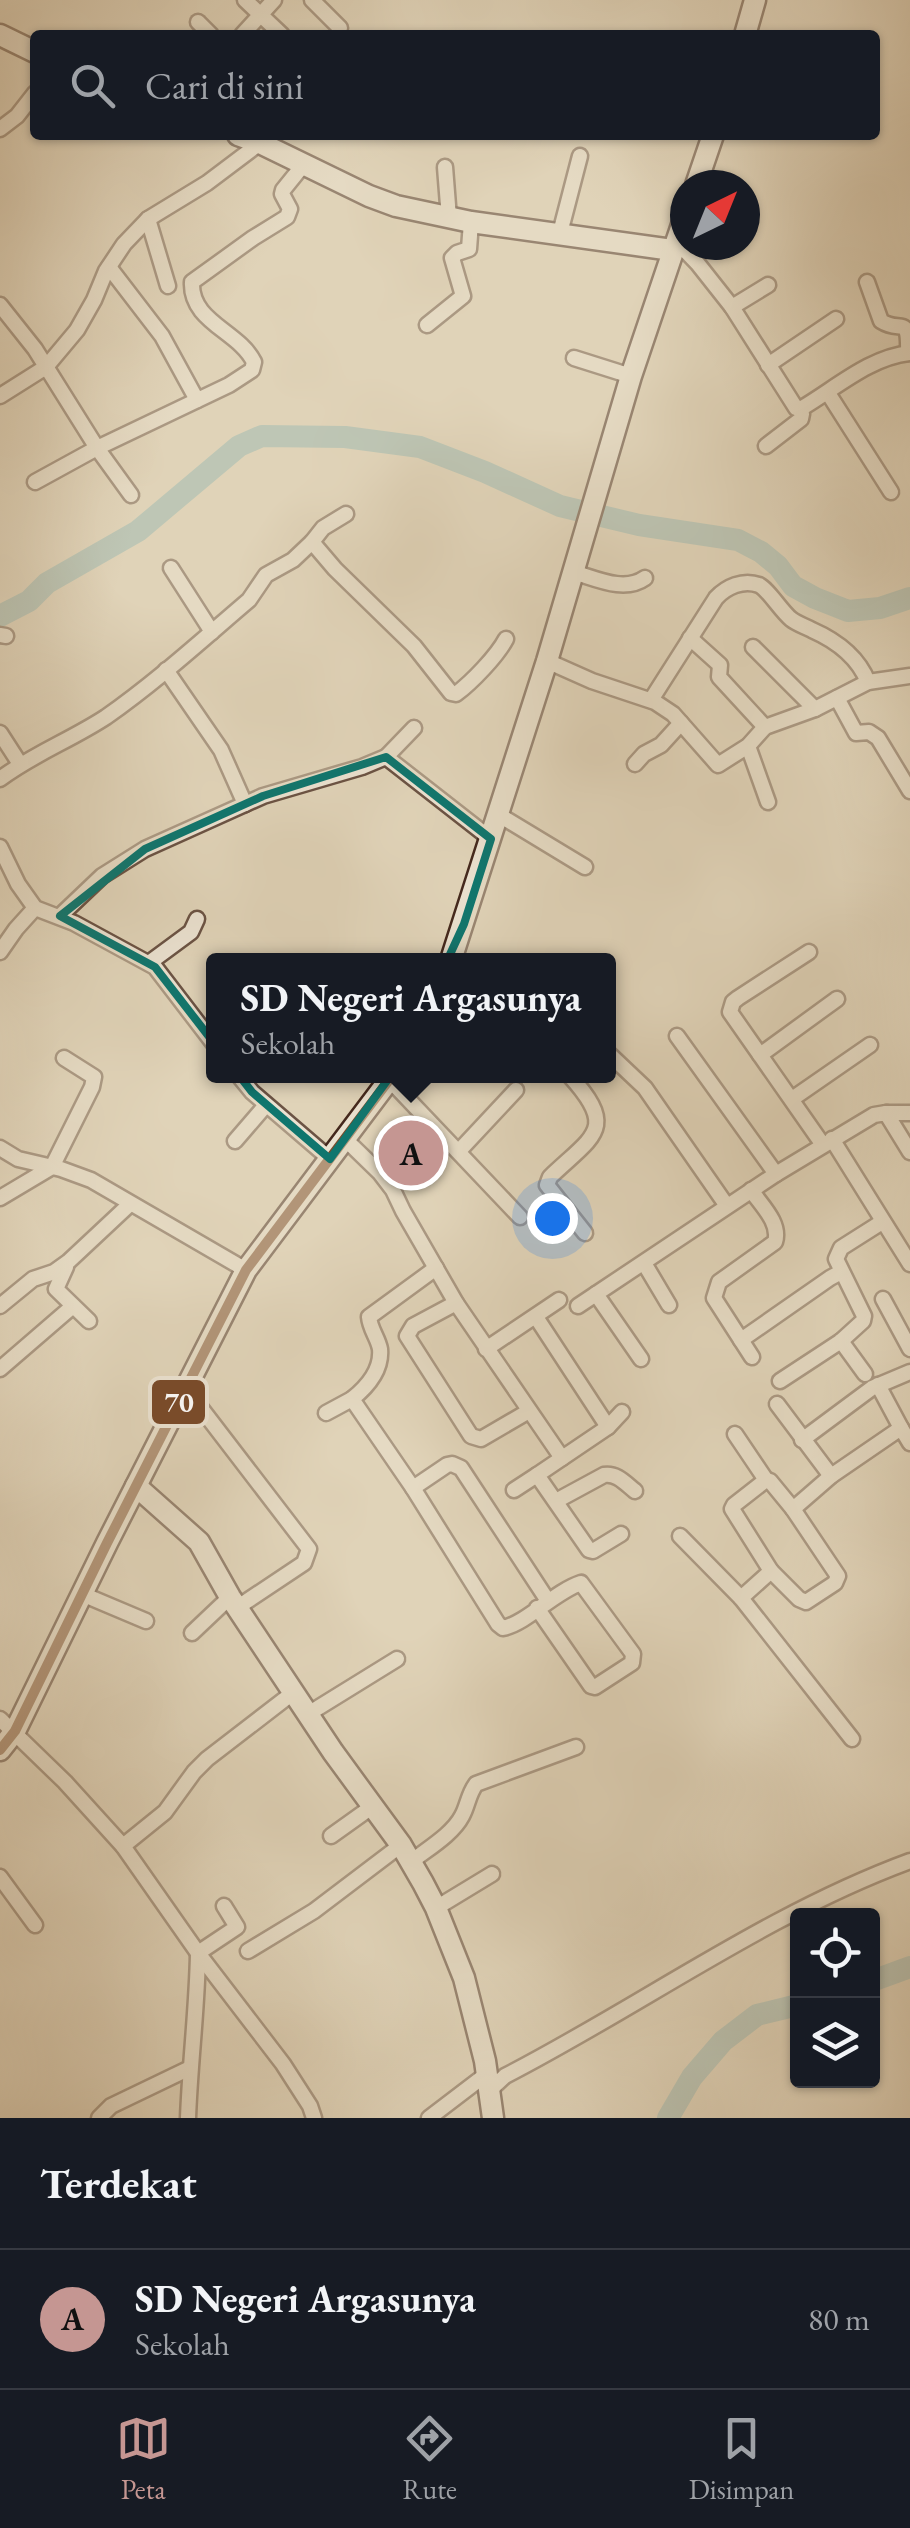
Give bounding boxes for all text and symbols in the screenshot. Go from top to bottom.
search box [30,30,880,140]
icon: search [65,58,120,113]
text: Cari di sini [145,61,304,110]
north arrow [670,170,760,260]
popup [206,953,616,1083]
text: SD Negeri Argasunya [241,973,581,1022]
text: Sekolah [241,1022,335,1064]
pin: A [378,1116,444,1190]
your location [527,1193,578,1244]
line badge: 70 [150,1378,207,1426]
text: 70 [164,1384,194,1420]
map controls [790,1908,880,2088]
button: locate [790,1908,880,1998]
button: layers [790,1998,880,2088]
text: Terdekat [40,2156,197,2211]
text: SD Negeri Argasunya [135,2274,476,2323]
text: A [61,2298,84,2340]
text: 80 m [808,2298,870,2340]
text: Sekolah [135,2323,230,2365]
tab: Peta [116,2411,171,2507]
tab: Rute [402,2411,457,2507]
tab: Disimpan [689,2411,794,2507]

